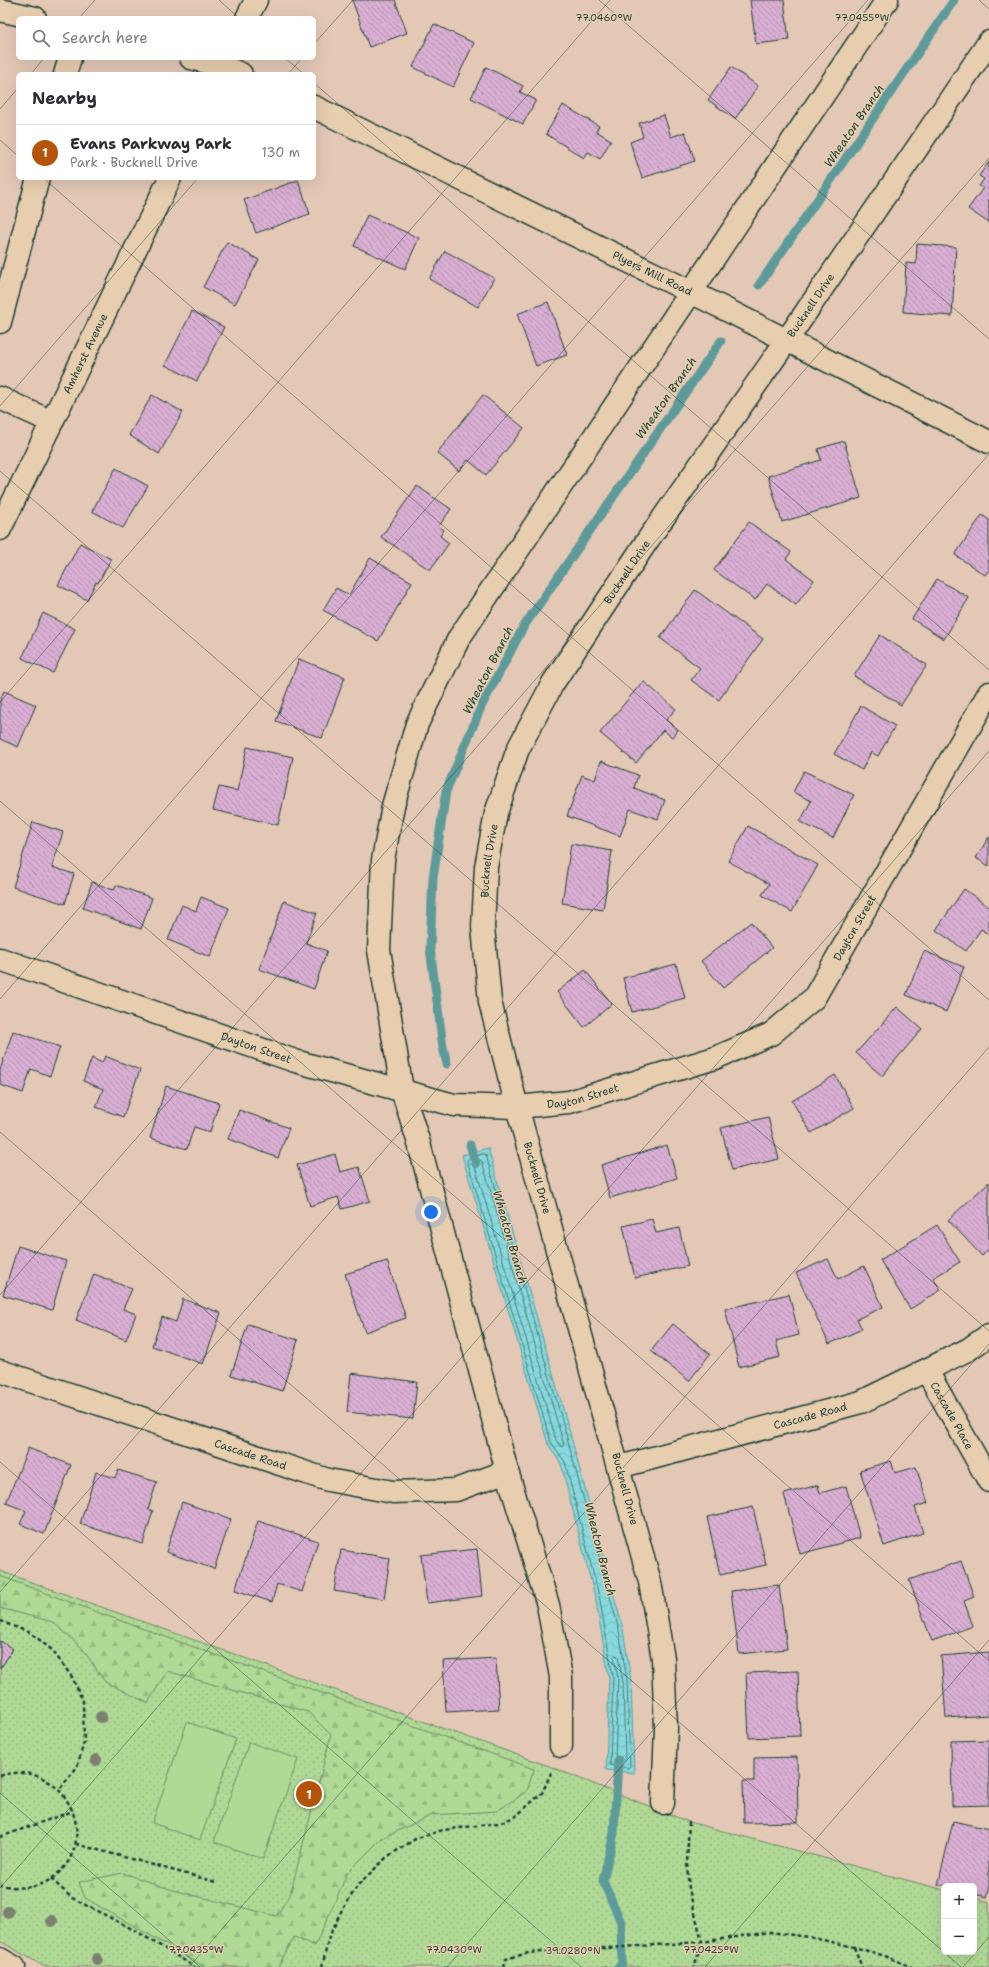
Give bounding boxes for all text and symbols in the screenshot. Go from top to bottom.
text: 77.0460°W [576,11,633,24]
text: 77.0455°W [835,11,890,24]
search box [16,16,316,60]
icon: search [30,27,52,49]
text: Search here [62,28,148,48]
water label: Wheaton Branch [820,81,888,171]
text: Nearby [32,87,97,109]
text: Evans Parkway Park [70,134,232,154]
text: 1 [42,144,48,161]
text: 130 m [262,144,300,161]
text: Park · Bucknell Drive [70,154,198,171]
street label: Plyers Mill Road [610,247,695,299]
street label: Bucknell Drive [784,270,838,340]
street label: Amherst Avenue [59,311,111,396]
water label: Wheaton Branch [632,354,700,442]
street label: Bucknell Drive [600,537,653,607]
water label: Wheaton Branch [459,623,517,717]
street label: Bucknell Drive [477,822,501,898]
street label: Dayton Street [829,892,879,963]
street label: Dayton Street [219,1028,294,1067]
street label: Dayton Street [546,1080,621,1112]
street label: Bucknell Drive [520,1140,554,1216]
water label: Wheaton Branch [489,1188,531,1286]
your location [421,1202,441,1222]
street label: Cascade Place [927,1379,977,1452]
street label: Cascade Road [772,1399,849,1433]
street label: Cascade Road [212,1435,289,1473]
street label: Bucknell Drive [608,1451,642,1527]
water label: Wheaton Branch [581,1500,619,1598]
pin: 1 [296,1779,322,1809]
map controls [941,1883,977,1955]
button: + [941,1883,977,1919]
button: − [941,1919,977,1955]
text: 77.0435°W [168,1943,224,1956]
text: 77.0430°W [426,1943,483,1956]
text: 77.0425°W [683,1943,739,1956]
text: 39.0280°N [545,1944,601,1957]

